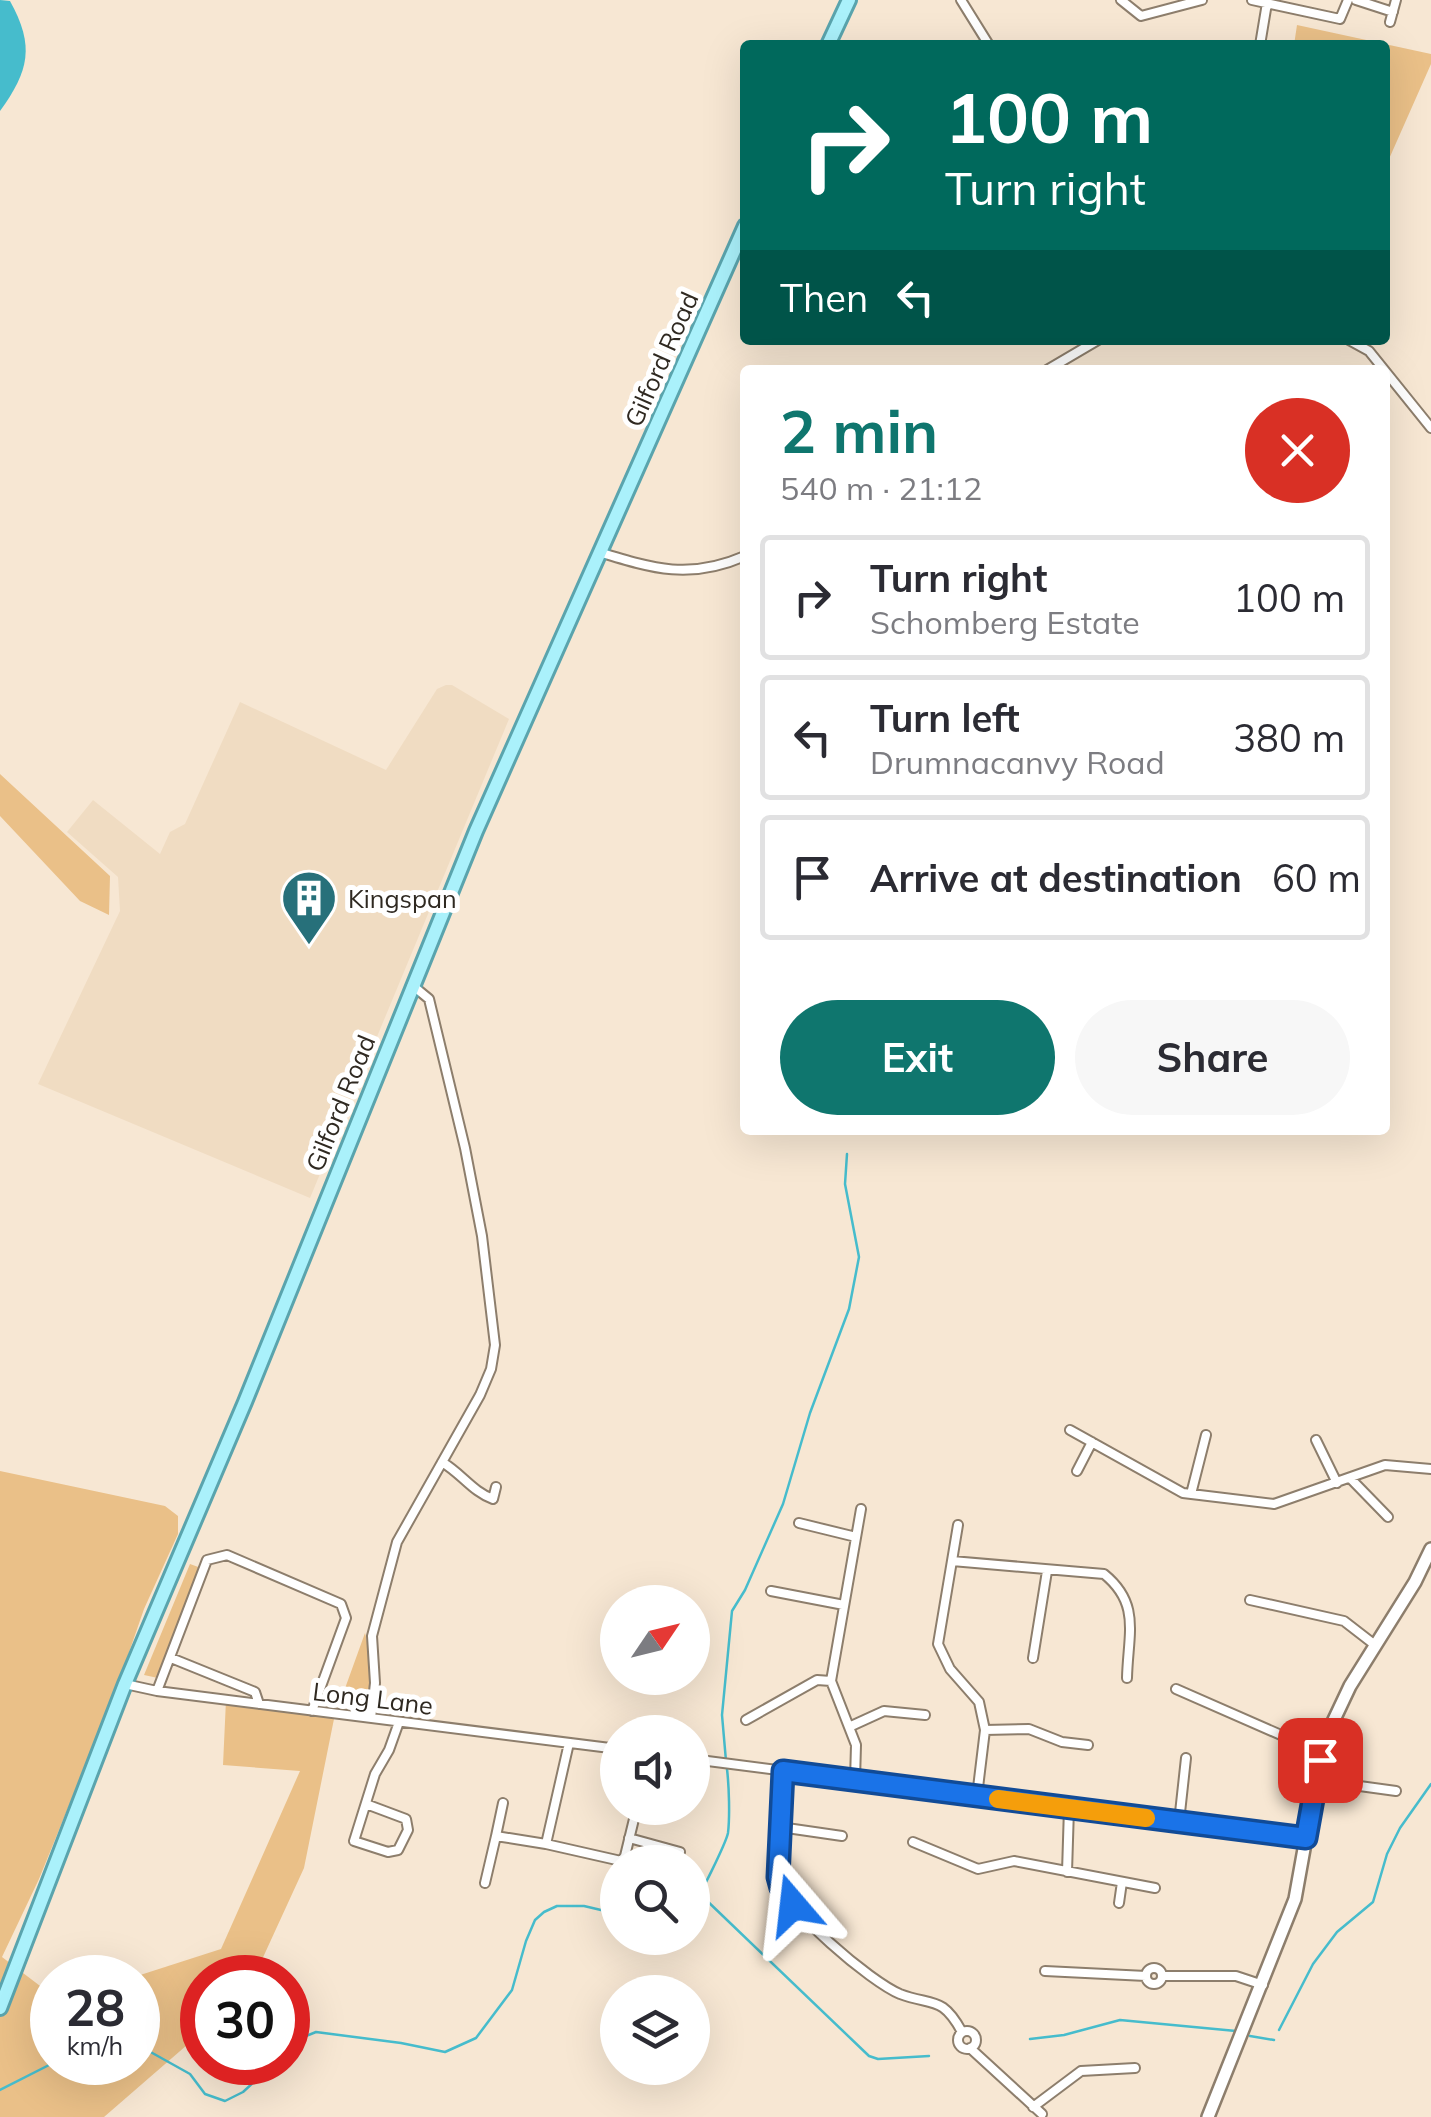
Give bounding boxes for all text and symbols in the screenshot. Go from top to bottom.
text: 100 m [945,73,1153,161]
icon: right [780,80,910,210]
text: Turn right [945,160,1146,216]
icon: left [888,270,943,325]
text: Then [780,274,868,322]
street label: Gilford Road [617,287,705,431]
text: 2 min [780,393,938,468]
button: close [1245,398,1350,503]
text: 540 m · 21:12 [780,468,982,508]
text: Turn right [870,554,1047,602]
icon: right [785,570,840,625]
text: 100 m [1233,574,1345,622]
text: Schomberg Estate [870,602,1140,642]
text: Turn left [870,694,1020,742]
icon: left [785,710,840,765]
text: 380 m [1233,714,1345,762]
text: Drumnacanvy Road [870,742,1165,782]
icon: arrive [785,850,840,905]
text: Arrive at destination [870,854,1242,902]
text: 60 m [1272,854,1361,902]
building icon: Kingspan [279,868,339,947]
place label: Kingspan [348,883,457,914]
button: Exit [780,1000,1055,1115]
button: Share [1075,1000,1350,1115]
street label: Gilford Road [299,1030,381,1176]
north arrow [600,1585,710,1695]
map controls [600,1585,710,2085]
street label: Long Lane [311,1675,435,1721]
button: sound [600,1715,710,1825]
pin [1278,1718,1363,1803]
icon: arrive [1293,1733,1348,1788]
button: search [600,1845,710,1955]
position arrow [741,1853,845,1957]
speed limit sign: 30 [180,1955,310,2085]
button: layers [600,1975,710,2085]
text: 28 [65,1976,125,2039]
text: km/h [67,2030,123,2061]

